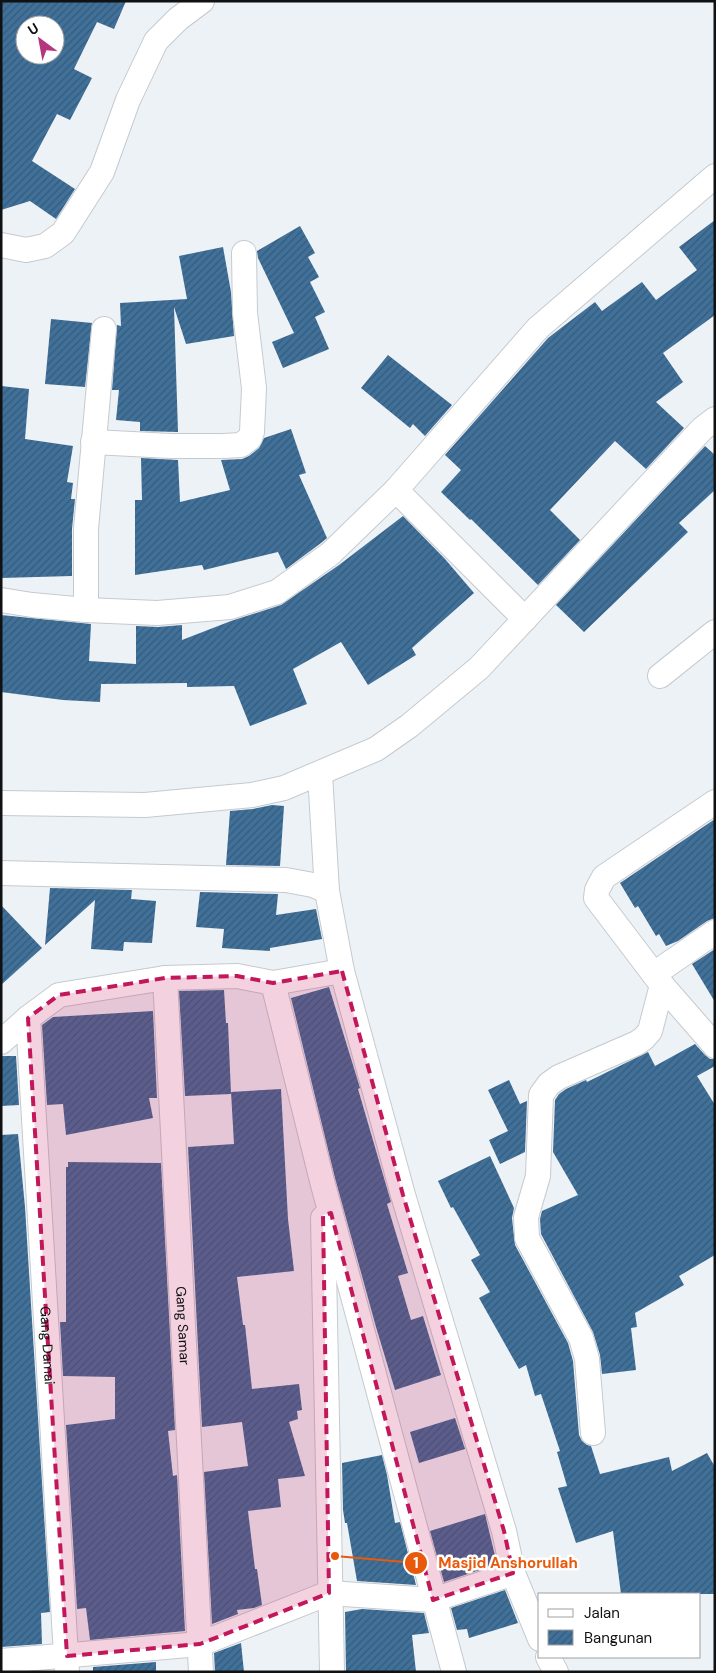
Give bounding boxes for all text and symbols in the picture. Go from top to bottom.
north arrow [15,15,65,65]
text: U [24,19,42,39]
street label: Gang Samar [172,1286,194,1365]
street label: Gang Damai [36,1306,59,1385]
callout: Masjid Anshorullah [403,1548,588,1578]
text: 1 [413,1553,419,1573]
text: Masjid Anshorullah [438,1553,578,1573]
legend [538,1593,701,1658]
text: Jalan [584,1603,620,1623]
text: Bangunan [584,1628,652,1648]

